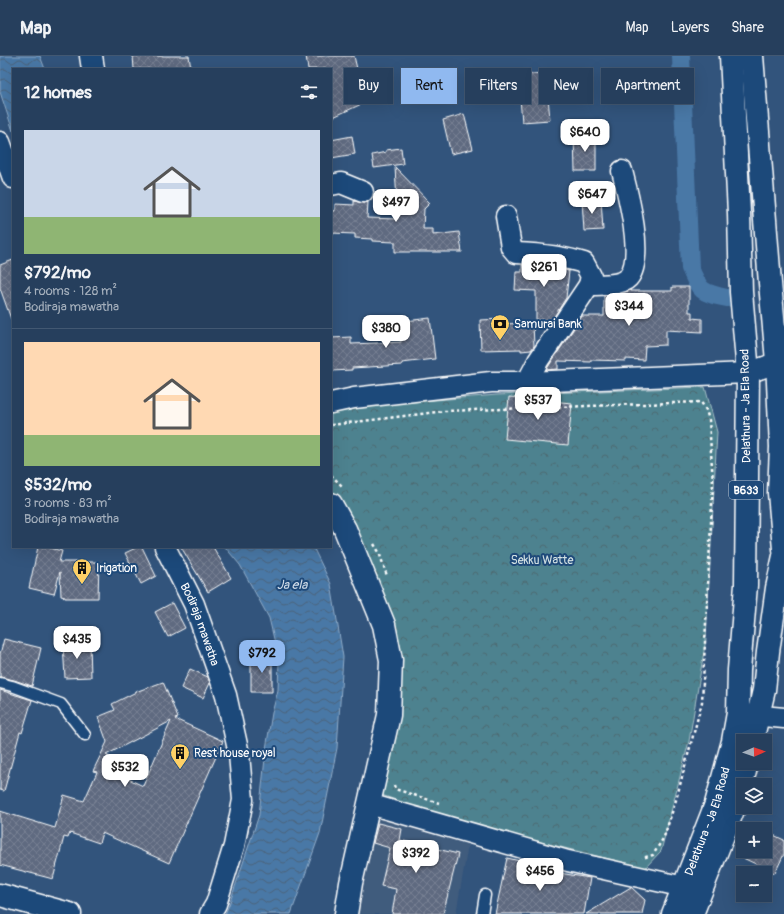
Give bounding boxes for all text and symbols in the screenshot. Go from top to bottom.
text: Map [20,16,51,40]
text: Map [626,19,649,36]
text: Layers [671,19,709,36]
text: Share [731,19,764,36]
chip: Buy [344,68,393,104]
chip: Rent [401,68,457,104]
chip: Filters [465,68,531,104]
chip: New [539,68,593,104]
chip: Apartment [601,68,694,104]
icon: filters [298,81,320,103]
text: 12 homes [24,82,92,103]
pin: $640 [561,119,609,153]
text: $640 [569,124,601,140]
icon: home [136,156,208,228]
pin: $647 [568,181,616,215]
text: $647 [577,186,607,202]
pin: $497 [372,189,420,223]
text: $497 [382,194,410,210]
pin: $261 [520,254,568,288]
text: $261 [531,259,557,275]
text: $792/mo [24,262,91,283]
text: 4 rooms · 128 m² [24,283,117,299]
pin: $344 [605,293,653,327]
text: $344 [614,298,644,314]
text: Bodiraja mawatha [24,299,119,315]
bank icon: Samurai Bank [489,313,511,341]
pin: $380 [362,315,410,349]
place label: Samurai Bank [514,317,582,332]
text: $380 [371,320,401,336]
street label: Delathura - Ja Ela Road [738,349,754,463]
icon: home [136,368,208,440]
pin: $537 [514,387,562,421]
text: $537 [524,392,552,408]
text: $532/mo [24,474,92,495]
road number: B633 [729,481,763,499]
text: 3 rooms · 83 m² [24,495,112,511]
text: Bodiraja mawatha [24,511,119,527]
park label: Sekku Watte [511,553,573,568]
building icon: Irigation [71,557,93,585]
place label: Irigation [96,561,137,576]
water label: Ja ela [277,577,308,593]
street label: Bodiraja mawatha [177,580,223,668]
pin: $435 [53,626,101,660]
text: $435 [63,631,91,647]
pin: $792 [238,640,286,674]
text: $792 [248,645,276,661]
north arrow [736,734,772,770]
map controls [736,734,772,902]
building icon: Rest house royal [169,742,191,770]
place label: Rest house royal [194,746,276,761]
pin: $532 [101,754,149,788]
text: $532 [111,759,139,775]
street label: Delathura - Ja Ela Road [681,765,733,878]
button: layers [736,778,772,814]
button: + [736,822,772,858]
pin: $392 [392,840,440,874]
text: $392 [402,845,430,861]
pin: $456 [516,858,564,892]
text: $456 [525,863,555,879]
button: − [736,866,772,902]

